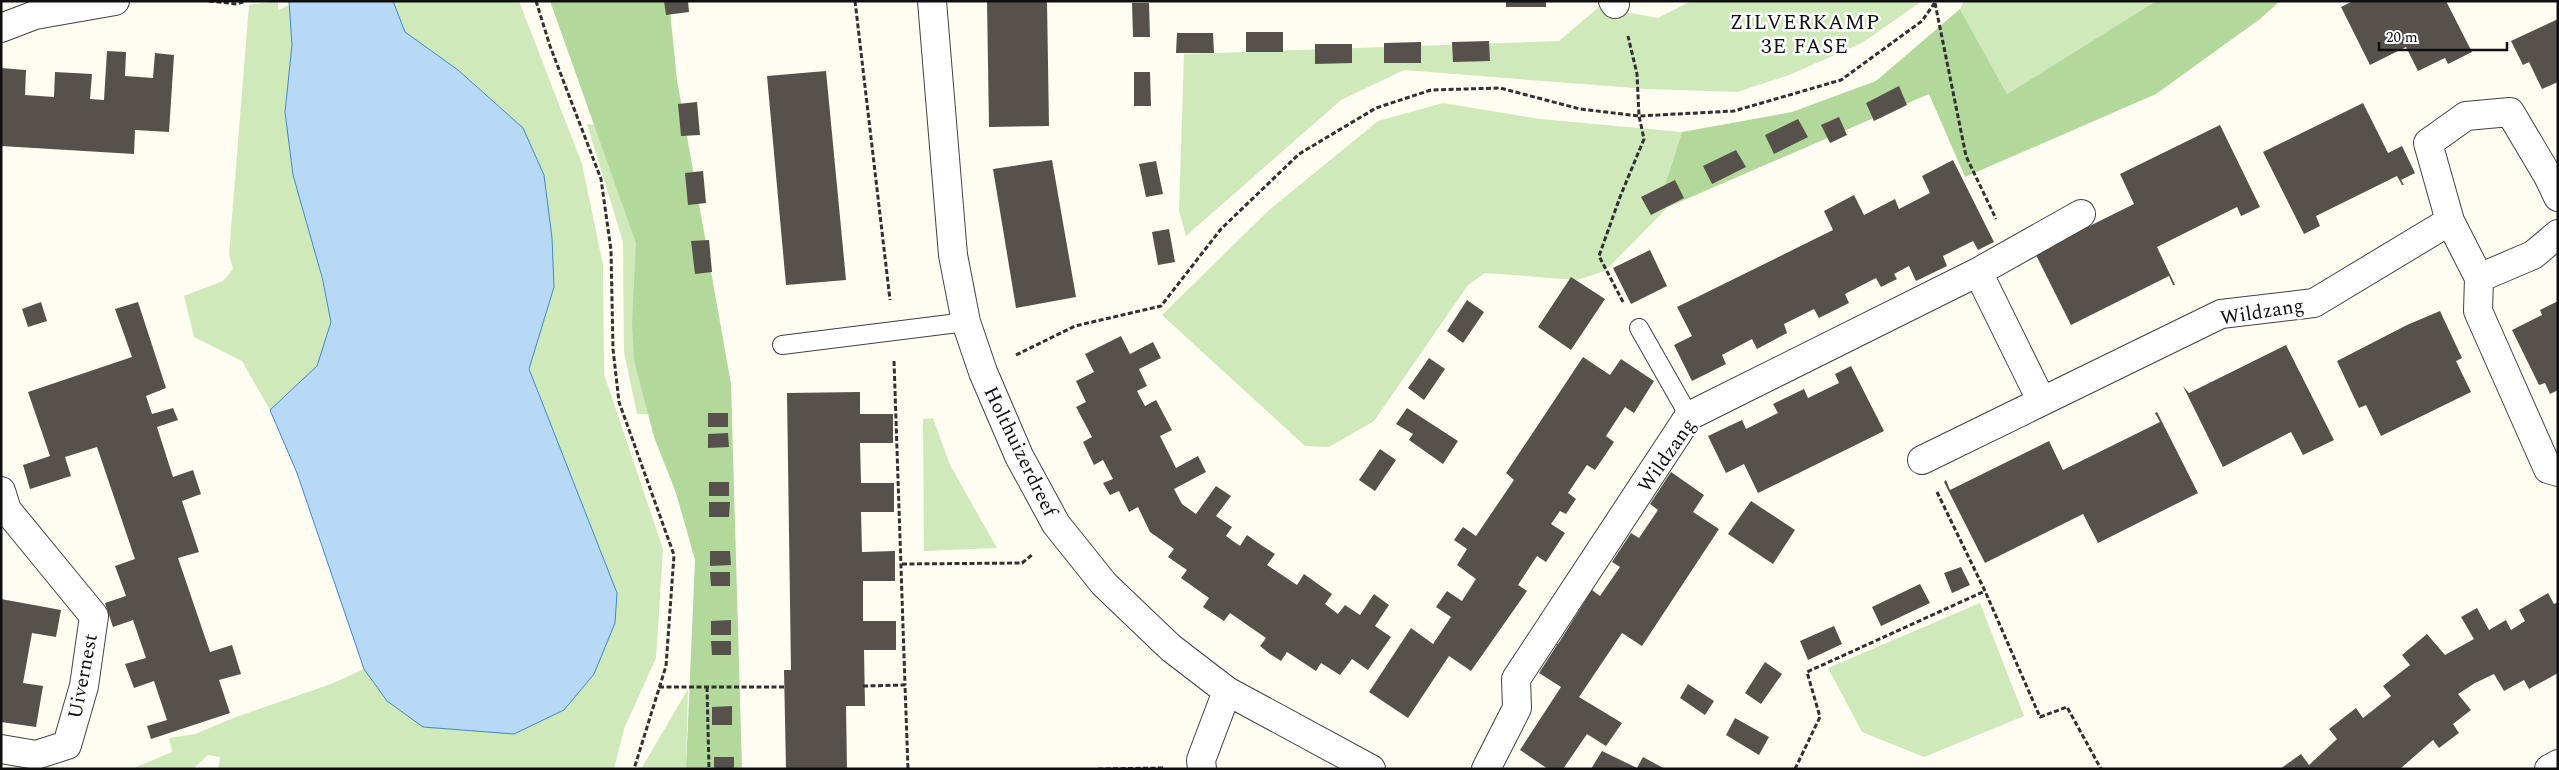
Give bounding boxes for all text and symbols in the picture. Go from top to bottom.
district label: ZILVERKAMP 3E FASE [1730,7,1880,63]
scale bar [2379,20,2506,52]
text: 20 m [2386,26,2418,49]
street label: Wildzang [2218,291,2306,333]
street label: Holthuizerdreef [976,381,1066,524]
street label: Wildzang [1630,412,1703,499]
street label: Uivernest [60,631,106,721]

